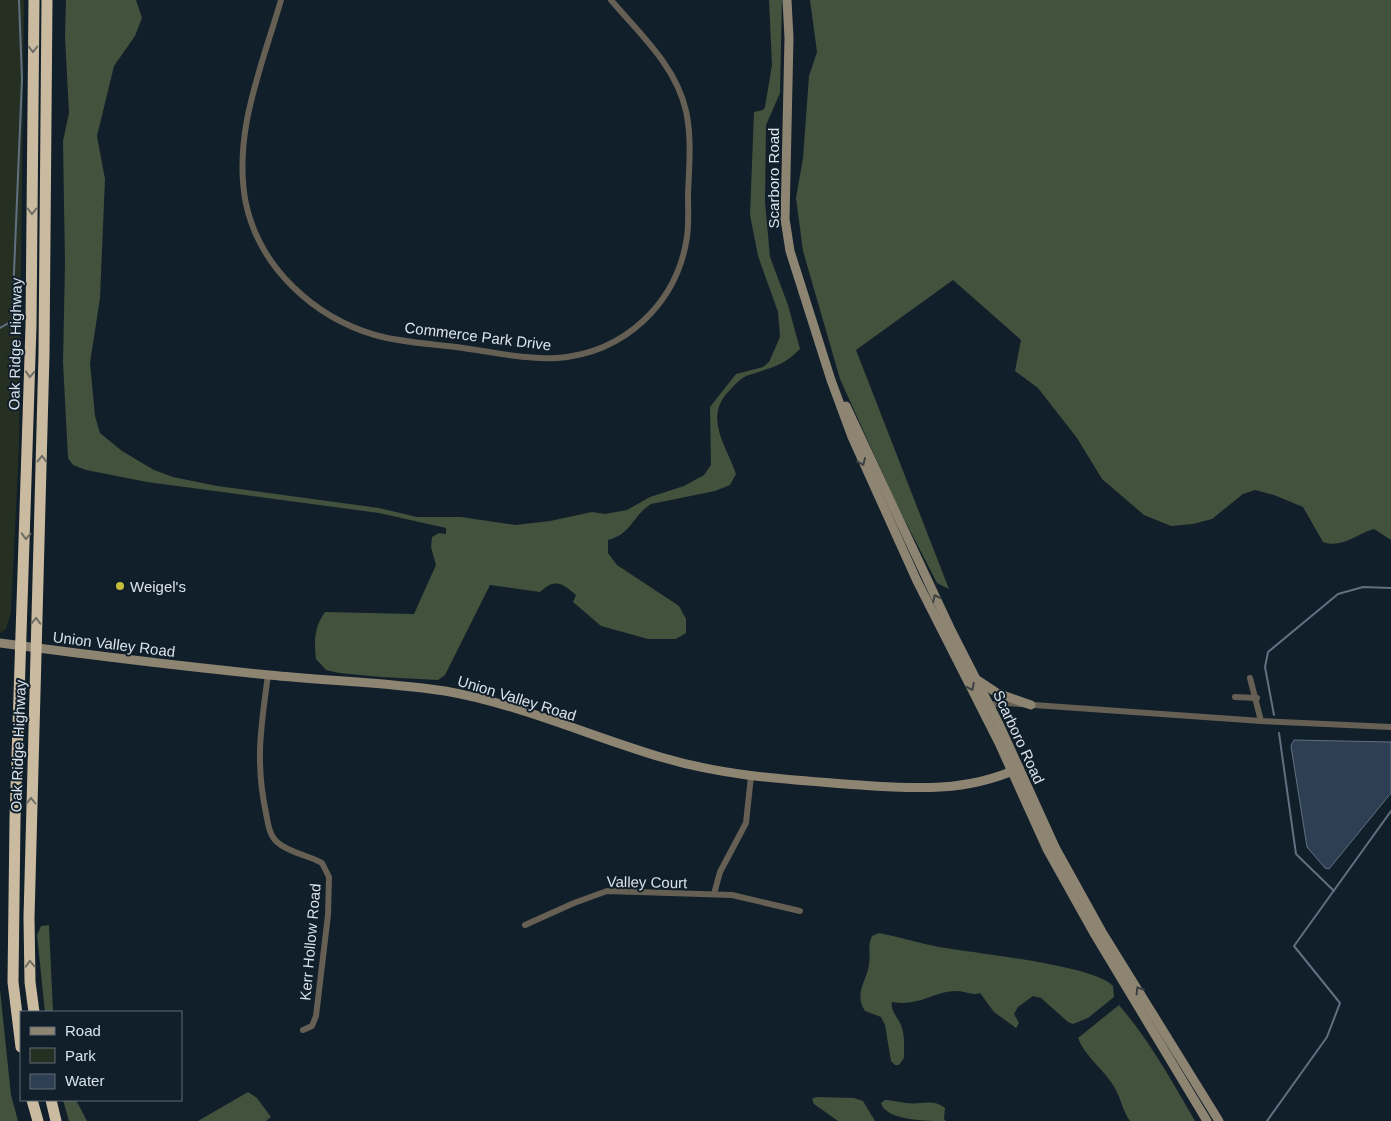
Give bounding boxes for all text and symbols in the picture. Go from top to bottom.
one-way arrow [28,45,38,53]
street label: Scarboro Road [765,128,782,228]
one-way arrow [27,208,37,215]
street label: Oak Ridge Highway [5,277,25,410]
street label: Commerce Park Drive [404,319,552,353]
one-way arrow [24,370,35,378]
one-way arrow [37,455,47,462]
one-way arrow [856,457,866,466]
one-way arrow [20,532,31,540]
place label: Weigel's [130,578,186,595]
marker: Weigel's [114,580,126,592]
one-way arrow [932,594,942,603]
one-way arrow [31,617,42,625]
street label: Union Valley Road [52,628,176,660]
street label: Union Valley Road [456,672,578,724]
street label: Oak Ridge Highway [7,679,29,813]
one-way arrow [965,682,975,691]
street label: Scarboro Road [990,688,1048,786]
one-way arrow [26,797,36,805]
street label: Valley Court [607,873,688,891]
street label: Kerr Hollow Road [296,883,324,1001]
one-way arrow [25,959,35,967]
one-way arrow [1135,986,1145,995]
legend [20,1011,182,1101]
text: Road [65,1022,101,1039]
text: Park [65,1047,96,1064]
text: Water [65,1072,104,1089]

